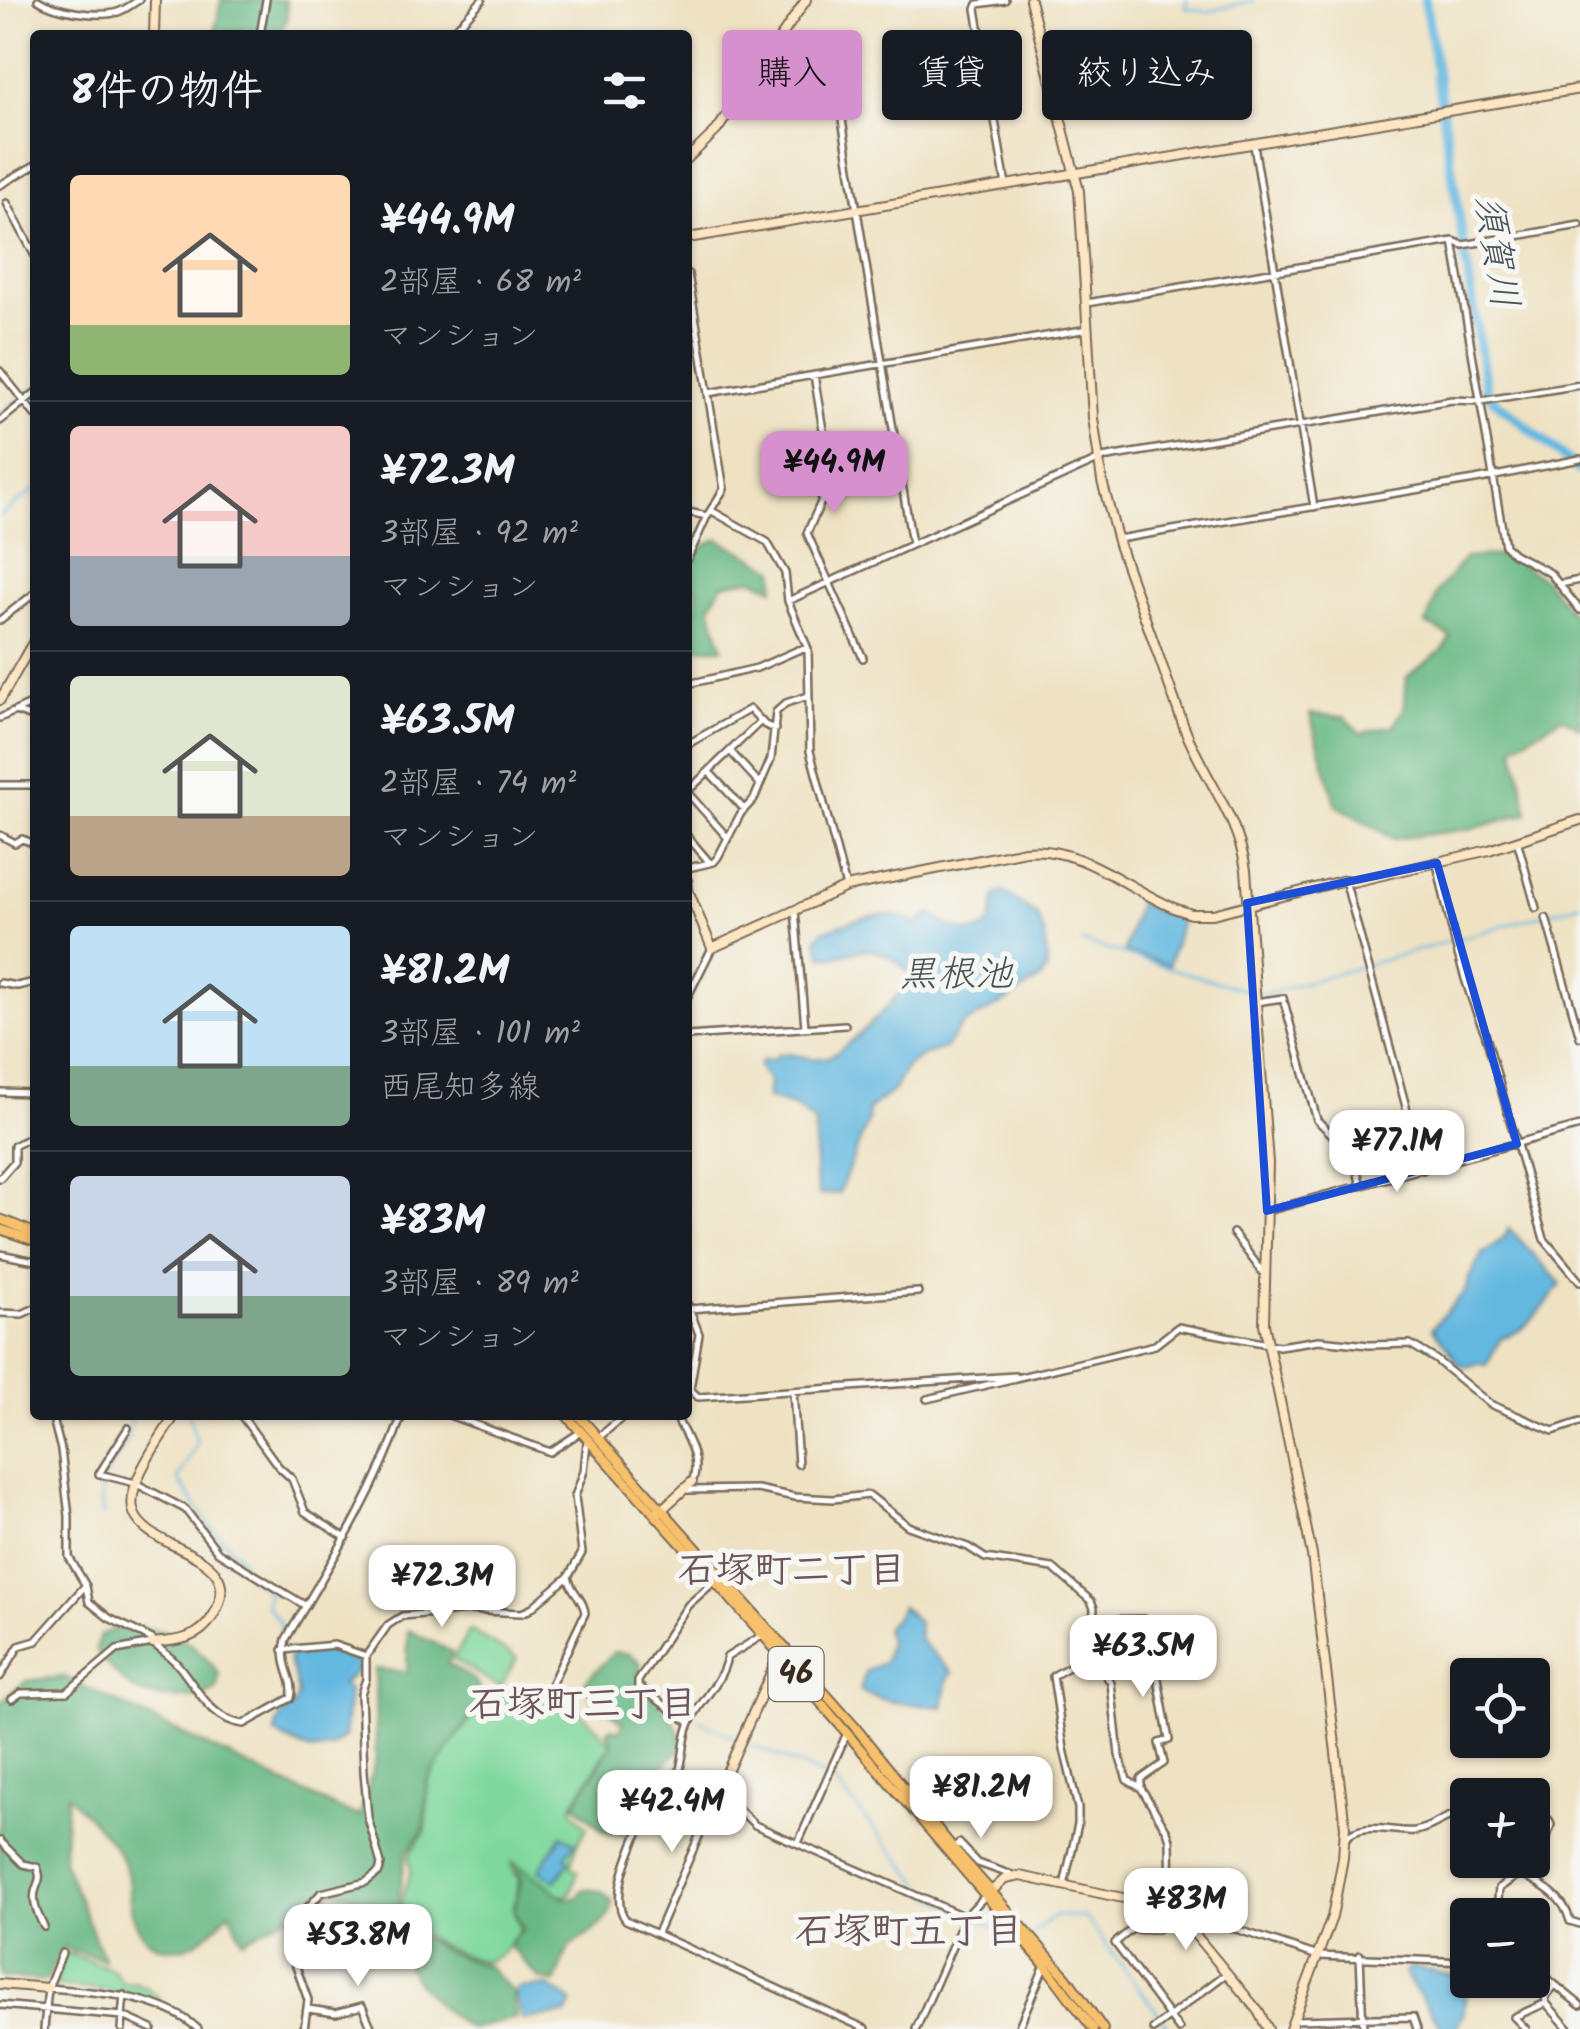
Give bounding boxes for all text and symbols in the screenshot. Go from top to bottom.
chip: 購入 [722,30,862,120]
chip: 賃貸 [882,30,1022,120]
chip: 絞り込み [1042,30,1252,120]
text: 8件の物件 [70,59,263,126]
icon: filters [597,63,652,118]
text: ¥44.9M [380,188,515,255]
water label: 須賀川 [1456,191,1534,313]
icon: home [150,215,270,335]
text: 2部屋 · 68 m² [380,258,581,309]
text: マンション [380,312,539,363]
pin: ¥44.9M [753,431,915,516]
text: ¥44.9M [783,438,885,489]
text: ¥72.3M [380,439,515,506]
icon: home [150,466,270,586]
text: 3部屋 · 92 m² [380,509,578,560]
text: マンション [380,563,539,614]
text: ¥63.5M [380,689,515,756]
icon: home [150,716,270,836]
text: 2部屋 · 74 m² [380,759,576,810]
text: マンション [380,813,539,864]
text: ¥81.2M [380,939,510,1006]
water label: 黒根池 [899,946,1014,1006]
icon: home [150,966,270,1086]
text: 3部屋 · 101 m² [380,1009,580,1060]
text: 西尾知多線 [380,1063,540,1114]
pin: ¥77.1M [1316,1110,1478,1195]
text: ¥77.1M [1351,1117,1443,1168]
text: ¥83M [380,1189,485,1256]
icon: home [150,1216,270,1336]
text: 3部屋 · 89 m² [380,1259,579,1310]
text: マンション [380,1313,539,1364]
district label: 石塚町二丁目 [678,1542,906,1602]
pin: ¥72.3M [361,1545,523,1630]
text: ¥72.3M [391,1552,493,1603]
pin: ¥63.5M [1062,1615,1224,1700]
text: ¥63.5M [1092,1622,1194,1673]
road number: 46 [768,1647,824,1701]
map controls [1450,1658,1550,1998]
button: locate [1450,1658,1550,1758]
district label: 石塚町三丁目 [469,1676,697,1736]
pin: ¥81.2M [900,1756,1062,1841]
text: ¥81.2M [932,1763,1030,1814]
pin: ¥42.4M [591,1770,753,1855]
text: ¥42.4M [620,1777,725,1828]
button: + [1450,1778,1550,1878]
pin: ¥83M [1127,1868,1245,1953]
text: ¥83M [1146,1875,1226,1926]
button: − [1450,1898,1550,1998]
district label: 石塚町五丁目 [795,1903,1023,1963]
pin: ¥53.8M [277,1904,439,1989]
text: ¥53.8M [306,1911,410,1962]

